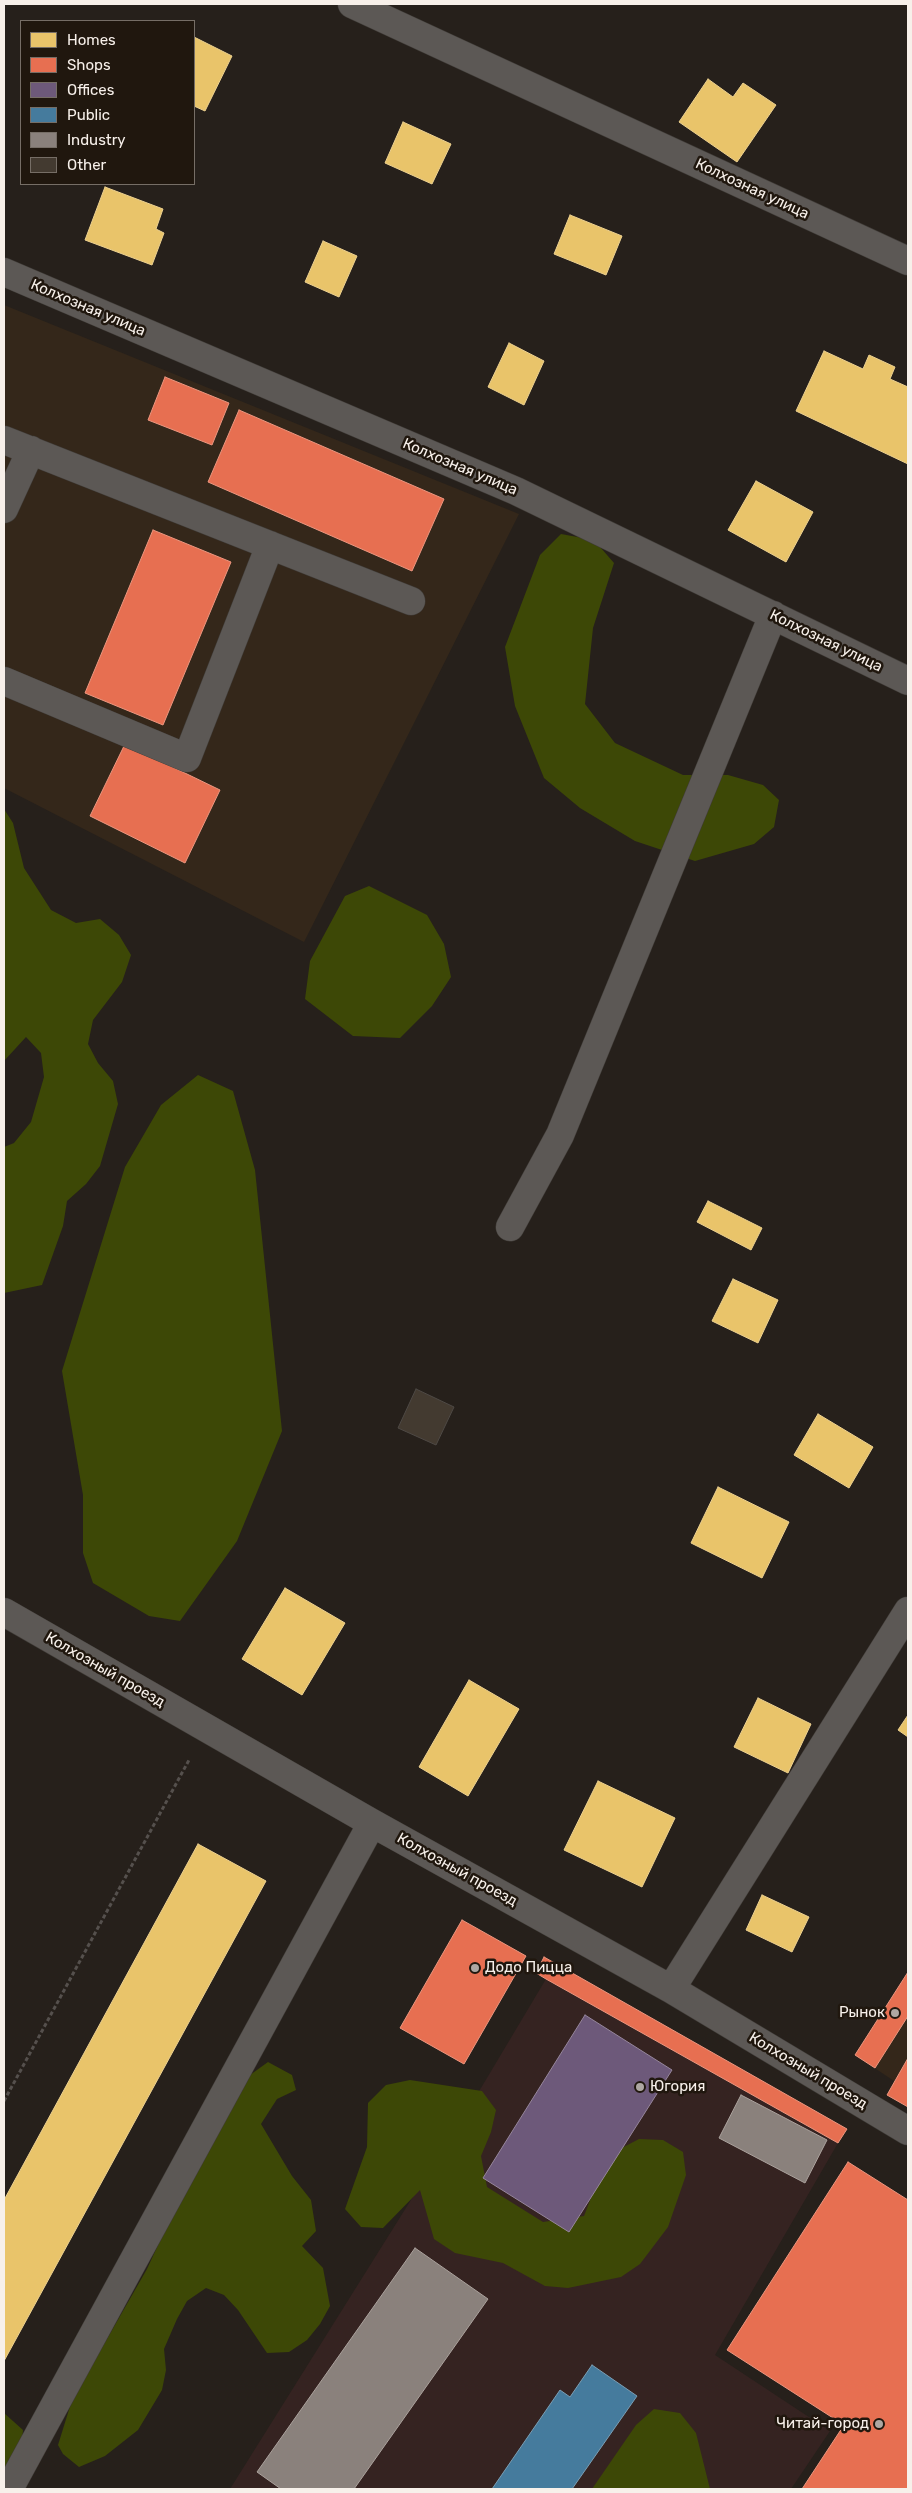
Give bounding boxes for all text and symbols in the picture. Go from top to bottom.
legend [20,20,195,185]
text: Homes [67,31,116,49]
text: Shops [67,56,111,74]
text: Offices [67,81,114,99]
text: Public [67,106,110,124]
text: Industry [67,131,126,149]
street label: Колхозная улица [692,155,812,223]
text: Other [67,156,106,174]
street label: Колхозная улица [28,276,148,340]
street label: Колхозная улица [400,435,520,499]
street label: Колхозная улица [767,606,885,676]
street label: Колхозный проезд [42,1629,168,1711]
street label: Колхозный проезд [394,1829,520,1911]
place label: Додо Пицца [485,1959,572,1977]
marker: Додо Пицца [469,1962,481,1974]
place label: Рынок [839,2004,885,2022]
marker: Рынок [889,2007,901,2019]
street label: Колхозный проезд [746,2029,870,2113]
place label: Югория [650,2078,705,2096]
marker: Югория [634,2081,646,2093]
place label: Читай-город [776,2415,869,2433]
marker: Читай-город [873,2418,885,2430]

